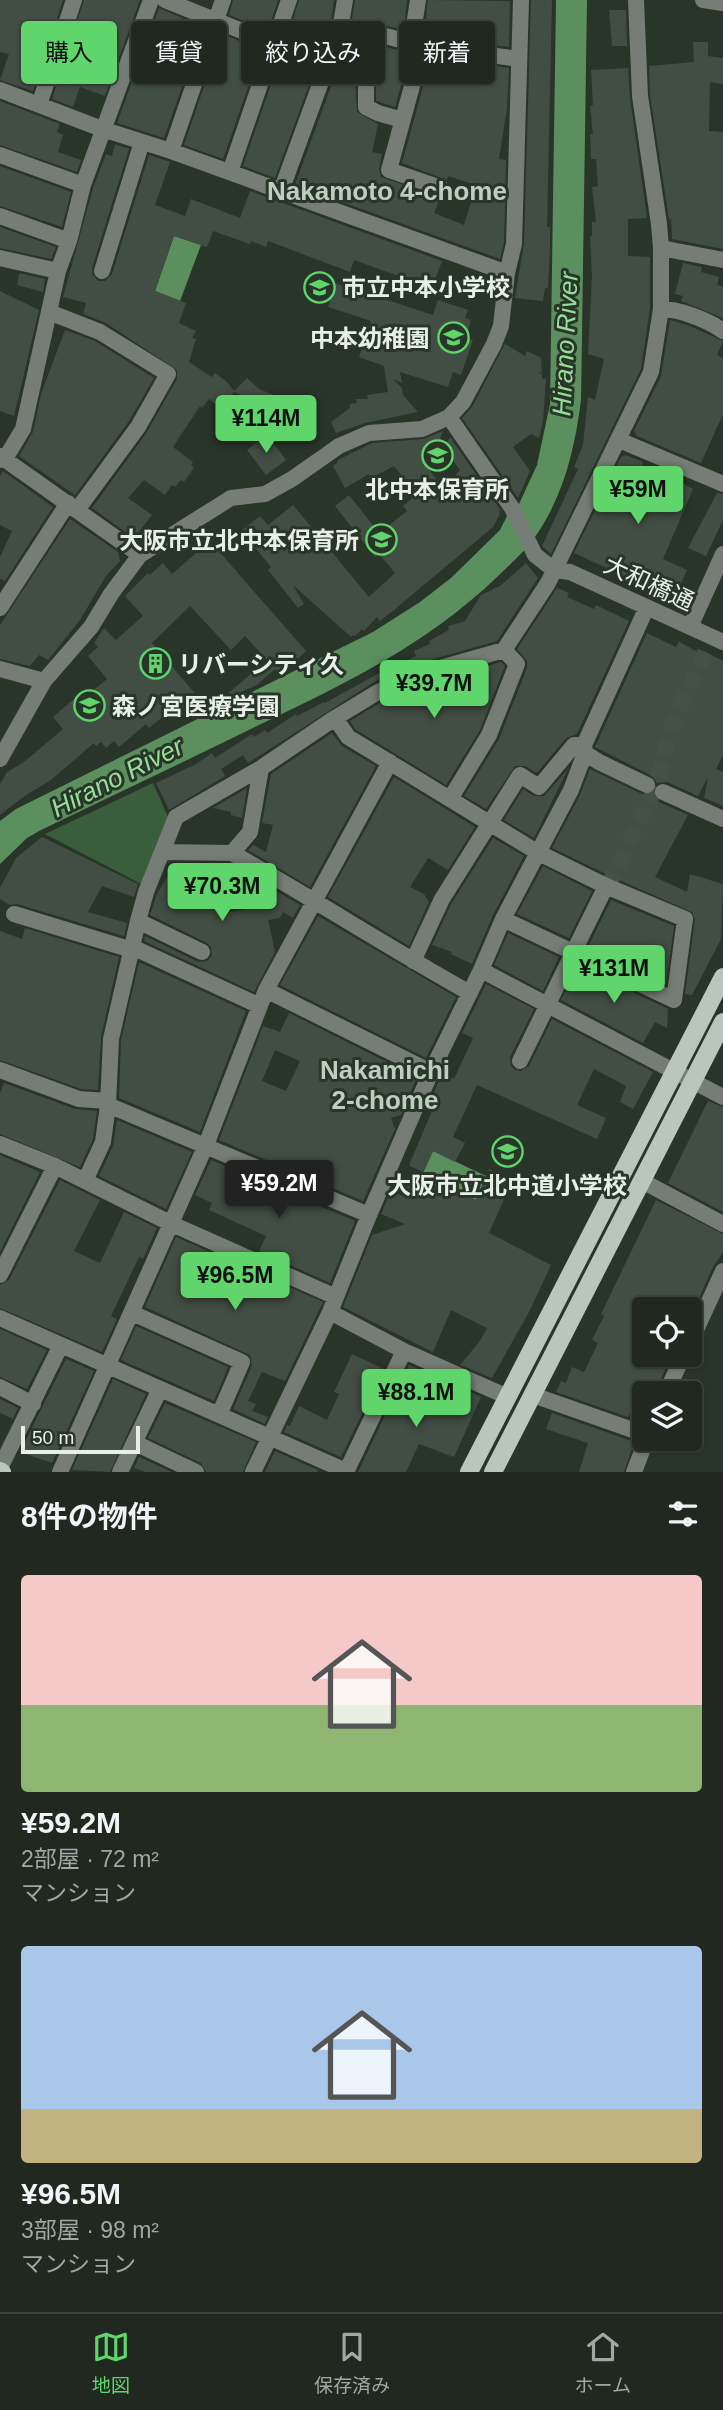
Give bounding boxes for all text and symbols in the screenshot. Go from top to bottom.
chip: 購入 [21,21,117,84]
chip: 賃貸 [131,21,227,84]
chip: 絞り込み [241,21,385,84]
chip: 新着 [399,21,495,84]
district label: Nakamoto 4-chome [267,176,507,206]
school or university icon: 市立中本小学校 [302,270,336,304]
water label: Hirano River [546,270,584,417]
place label: 市立中本小学校 [342,274,510,301]
school or university icon: 中本幼稚園 [436,321,470,355]
place label: 中本幼稚園 [310,325,430,352]
pin: ¥114M [217,396,315,455]
text: ¥114M [231,405,301,431]
school or university icon: 北中本保育所 [420,438,454,472]
pin: ¥59M [597,466,679,526]
place label: 北中本保育所 [365,476,509,503]
text: ¥59M [609,476,667,502]
school or university icon: 大阪市立北中本保育所 [365,523,399,557]
place label: 大阪市立北中本保育所 [119,527,359,554]
street label: 大和橋通 [600,550,698,616]
building icon: リバーシティ久 [138,647,172,681]
place label: リバーシティ久 [178,651,344,678]
pin: ¥39.7M [377,660,491,720]
text: ¥39.7M [396,670,472,696]
school or university icon: 森ノ宮医療学園 [72,689,106,723]
place label: 森ノ宮医療学園 [112,693,280,720]
water label: Hirano River [46,730,189,823]
pin: ¥70.3M [165,864,279,923]
text: ¥70.3M [184,873,260,899]
pin: ¥131M [565,946,663,1005]
text: ¥131M [579,955,649,981]
district label: Nakamichi 2-chome [320,1055,450,1115]
school or university icon: 大阪市立北中道小学校 [490,1134,524,1168]
pin: ¥59.2M [222,1160,336,1220]
text: ¥59.2M [241,1170,317,1196]
place label: 大阪市立北中道小学校 [387,1172,627,1199]
pin: ¥96.5M [178,1252,292,1312]
text: ¥96.5M [197,1262,273,1288]
map controls [632,1297,702,1451]
button: locate [632,1297,702,1367]
pin: ¥88.1M [359,1370,473,1429]
text: ¥88.1M [378,1379,454,1405]
button: layers [632,1381,702,1451]
scale bar [21,1423,140,1455]
text: 50 m [32,1427,74,1448]
icon: filters [664,1495,702,1533]
text: 8件の物件 [21,1500,158,1533]
icon: home [299,1621,425,1747]
text: ¥59.2M [21,1806,121,1839]
text: 2部屋 · 72 m² [21,1846,159,1872]
text: マンション [21,1880,136,1906]
icon: home [299,1992,425,2118]
text: ¥96.5M [21,2177,121,2210]
text: 3部屋 · 98 m² [21,2217,159,2243]
text: マンション [21,2251,136,2277]
tab: 地図 [92,2328,130,2397]
tab: 保存済み [314,2328,390,2397]
tab: ホーム [574,2328,631,2397]

